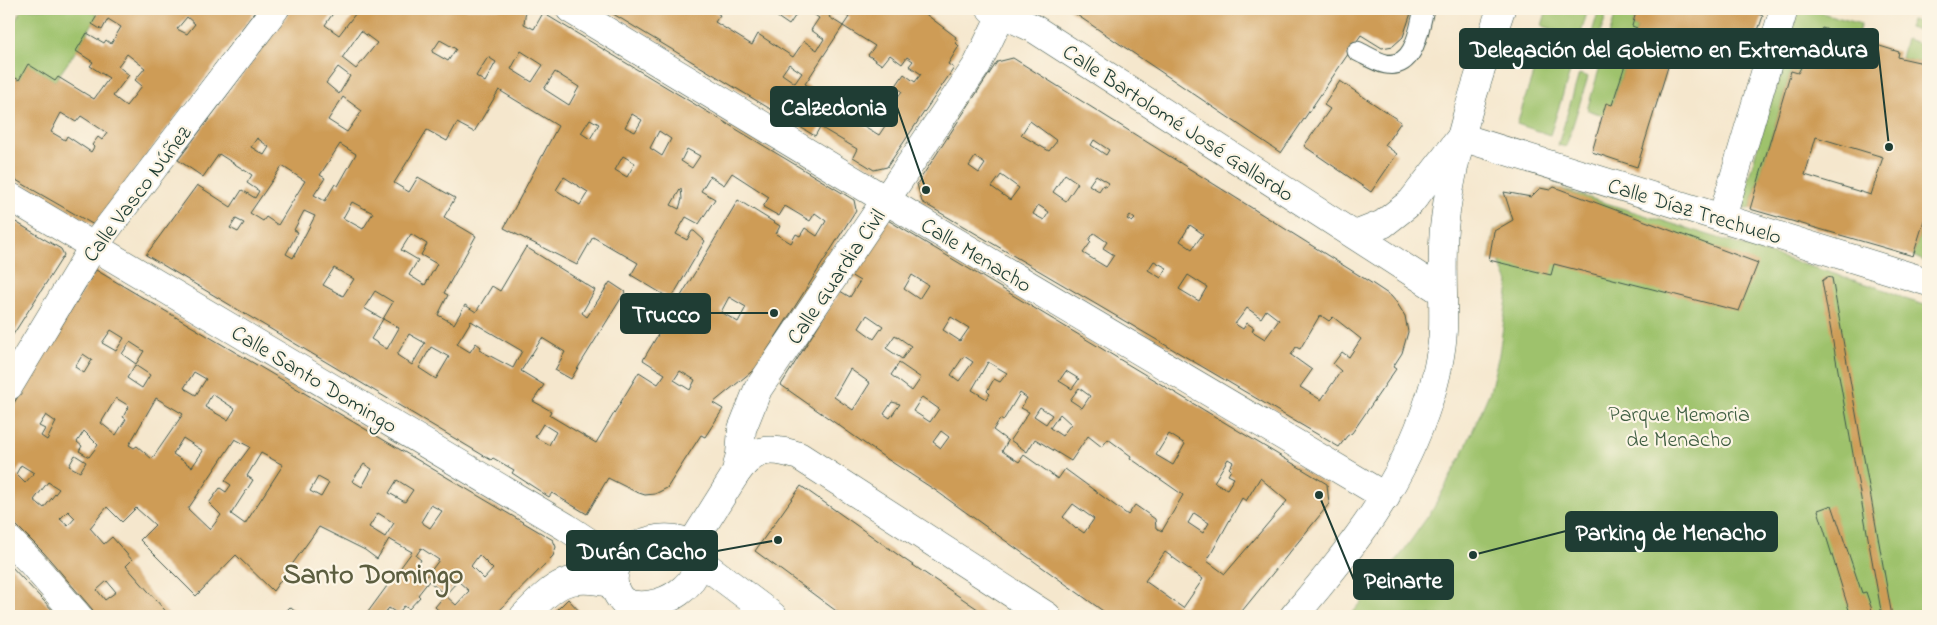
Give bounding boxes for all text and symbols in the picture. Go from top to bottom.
callout: Delegación del Gobierno en Extremadura [1460,29,1878,68]
text: Delegación del Gobierno en Extremadura [1469,34,1868,70]
street label: Calle Bartolomé José Gallardo [1055,38,1299,212]
callout: Calzedonia [771,87,897,126]
text: Calzedonia [781,92,887,127]
street label: Calle Vasco Núñez [76,119,201,270]
street label: Calle Díaz Trechuelo [1603,171,1785,255]
street label: Calle Guardia Civil [780,203,895,352]
street label: Calle Menacho [914,211,1037,302]
callout: Trucco [621,294,710,333]
text: Trucco [632,299,700,334]
street label: Calle Santo Domingo [224,318,403,444]
park label: Parque Memoria de Menacho [1608,400,1750,457]
callout: Parking de Menacho [1566,512,1777,551]
text: Parking de Menacho [1575,517,1767,553]
callout: Durán Cacho [567,531,717,570]
text: Durán Cacho [576,536,707,571]
district label: Santo Domingo [283,556,463,598]
callout: Peinarte [1354,560,1453,599]
text: Peinarte [1364,565,1444,600]

